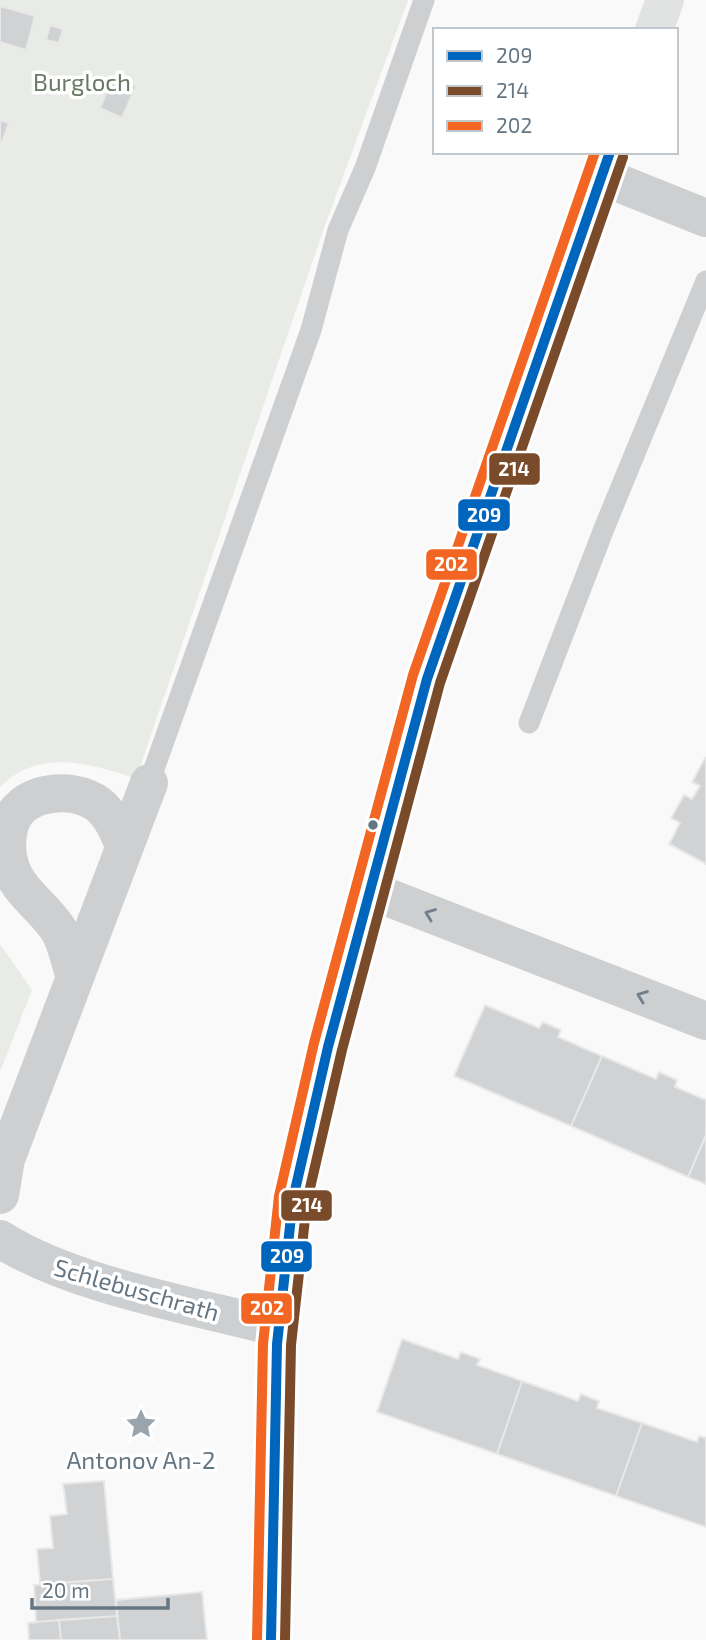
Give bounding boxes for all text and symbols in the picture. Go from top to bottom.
legend [433,28,678,154]
text: 209 [496,42,532,67]
park label: Burgloch [33,67,131,96]
text: 214 [496,77,529,102]
text: 202 [496,112,532,137]
line badge: 214 [488,452,541,486]
text: 214 [498,457,530,480]
line badge: 209 [457,498,511,532]
text: 209 [467,503,501,526]
line badge: 202 [425,548,478,581]
text: 202 [434,552,468,575]
unlabelled marker [366,818,380,832]
one-way arrow [425,908,437,922]
one-way arrow [637,991,649,1005]
line badge: 214 [280,1189,333,1222]
text: 214 [291,1193,323,1216]
line badge: 209 [260,1240,313,1273]
text: 209 [270,1244,304,1267]
street label: Schlebuschrath [51,1252,223,1326]
line badge: 202 [240,1292,293,1325]
text: 202 [250,1296,284,1319]
place icon: Antonov An-2 [124,1407,158,1441]
place label: Antonov An-2 [66,1445,216,1474]
scale bar [32,1566,168,1610]
text: 20 m [42,1577,90,1602]

